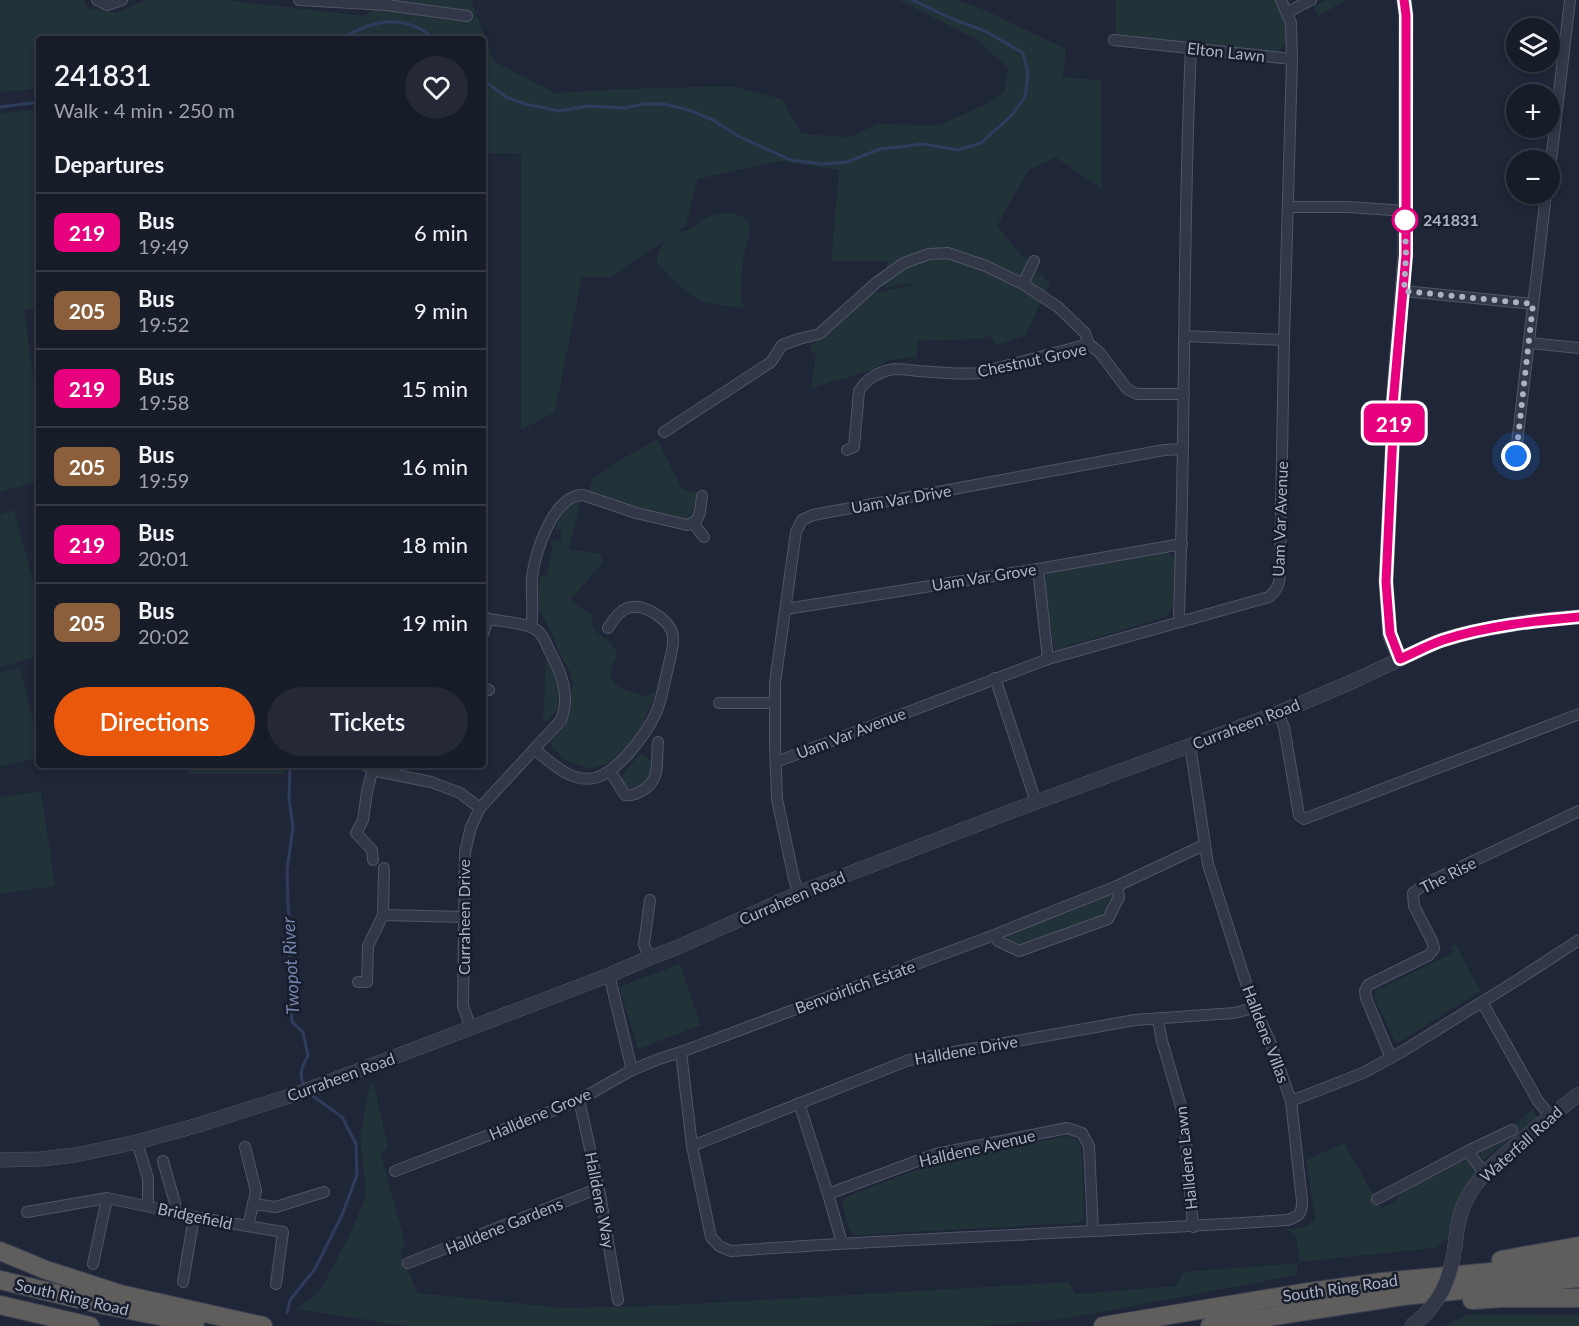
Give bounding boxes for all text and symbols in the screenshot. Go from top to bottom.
map controls [1506,18,1560,204]
button: layers [1506,18,1560,72]
street label: Elton Lawn [1186,38,1266,65]
button: heart [405,56,468,119]
text: 241831 [54,58,151,92]
button: + [1506,84,1560,138]
text: Walk · 4 min · 250 m [54,98,235,122]
button: − [1506,150,1560,204]
text: Departures [54,151,164,178]
text: Bus [138,207,174,234]
marker: 241831 [1392,207,1418,233]
place label: 241831 [1423,210,1479,229]
text: 6 min [414,219,468,246]
text: 219 [69,220,105,245]
text: 19:49 [138,234,189,258]
text: Bus [138,285,174,312]
text: 9 min [414,297,468,324]
text: 205 [69,298,105,323]
text: 19:52 [138,312,189,336]
street label: Chestnut Grove [976,339,1088,380]
text: Bus [138,363,174,390]
text: 15 min [401,375,468,402]
text: 219 [69,376,105,401]
text: 19:58 [138,390,189,414]
line badge: 219 [1360,404,1428,442]
text: 219 [1376,411,1412,436]
text: Bus [138,441,174,468]
your location [1501,441,1531,471]
text: 16 min [401,453,468,480]
text: 205 [69,454,105,479]
street label: Uam Var Avenue [1268,461,1291,577]
text: 19:59 [138,468,189,492]
street label: Uam Var Drive [849,480,952,517]
text: Bus [138,519,174,546]
text: 18 min [401,531,468,558]
text: 219 [69,532,105,557]
text: 20:01 [138,546,189,570]
street label: Uam Var Grove [930,559,1038,594]
text: Bus [138,597,174,624]
text: 19 min [401,609,468,636]
text: 205 [69,610,105,635]
text: 20:02 [138,624,189,648]
button: Directions [54,687,255,756]
button: Tickets [267,687,468,756]
street label: Curraheen Road [1190,694,1302,753]
street label: Uam Var Avenue [793,703,908,762]
street label: The Rise [1417,852,1479,897]
street label: Curraheen Drive [454,859,473,975]
street label: Curraheen Road [736,867,848,928]
water label: Twopot River [276,916,304,1015]
street label: Benvoirlich Estate [792,956,917,1017]
street label: Halldene Villas [1239,982,1294,1085]
street label: Halldene Drive [913,1031,1019,1068]
street label: Curraheen Road [284,1048,397,1105]
street label: Halldene Grove [486,1084,594,1144]
street label: Waterfall Road [1476,1102,1566,1186]
street label: Halldene Lawn [1171,1105,1200,1211]
street label: Halldene Avenue [917,1125,1037,1170]
street label: Halldene Way [582,1150,619,1250]
street label: Halldene Gardens [442,1193,565,1258]
street label: Bridgefield [156,1198,234,1233]
street label: South Ring Road [1281,1270,1399,1305]
street label: South Ring Road [13,1274,131,1319]

